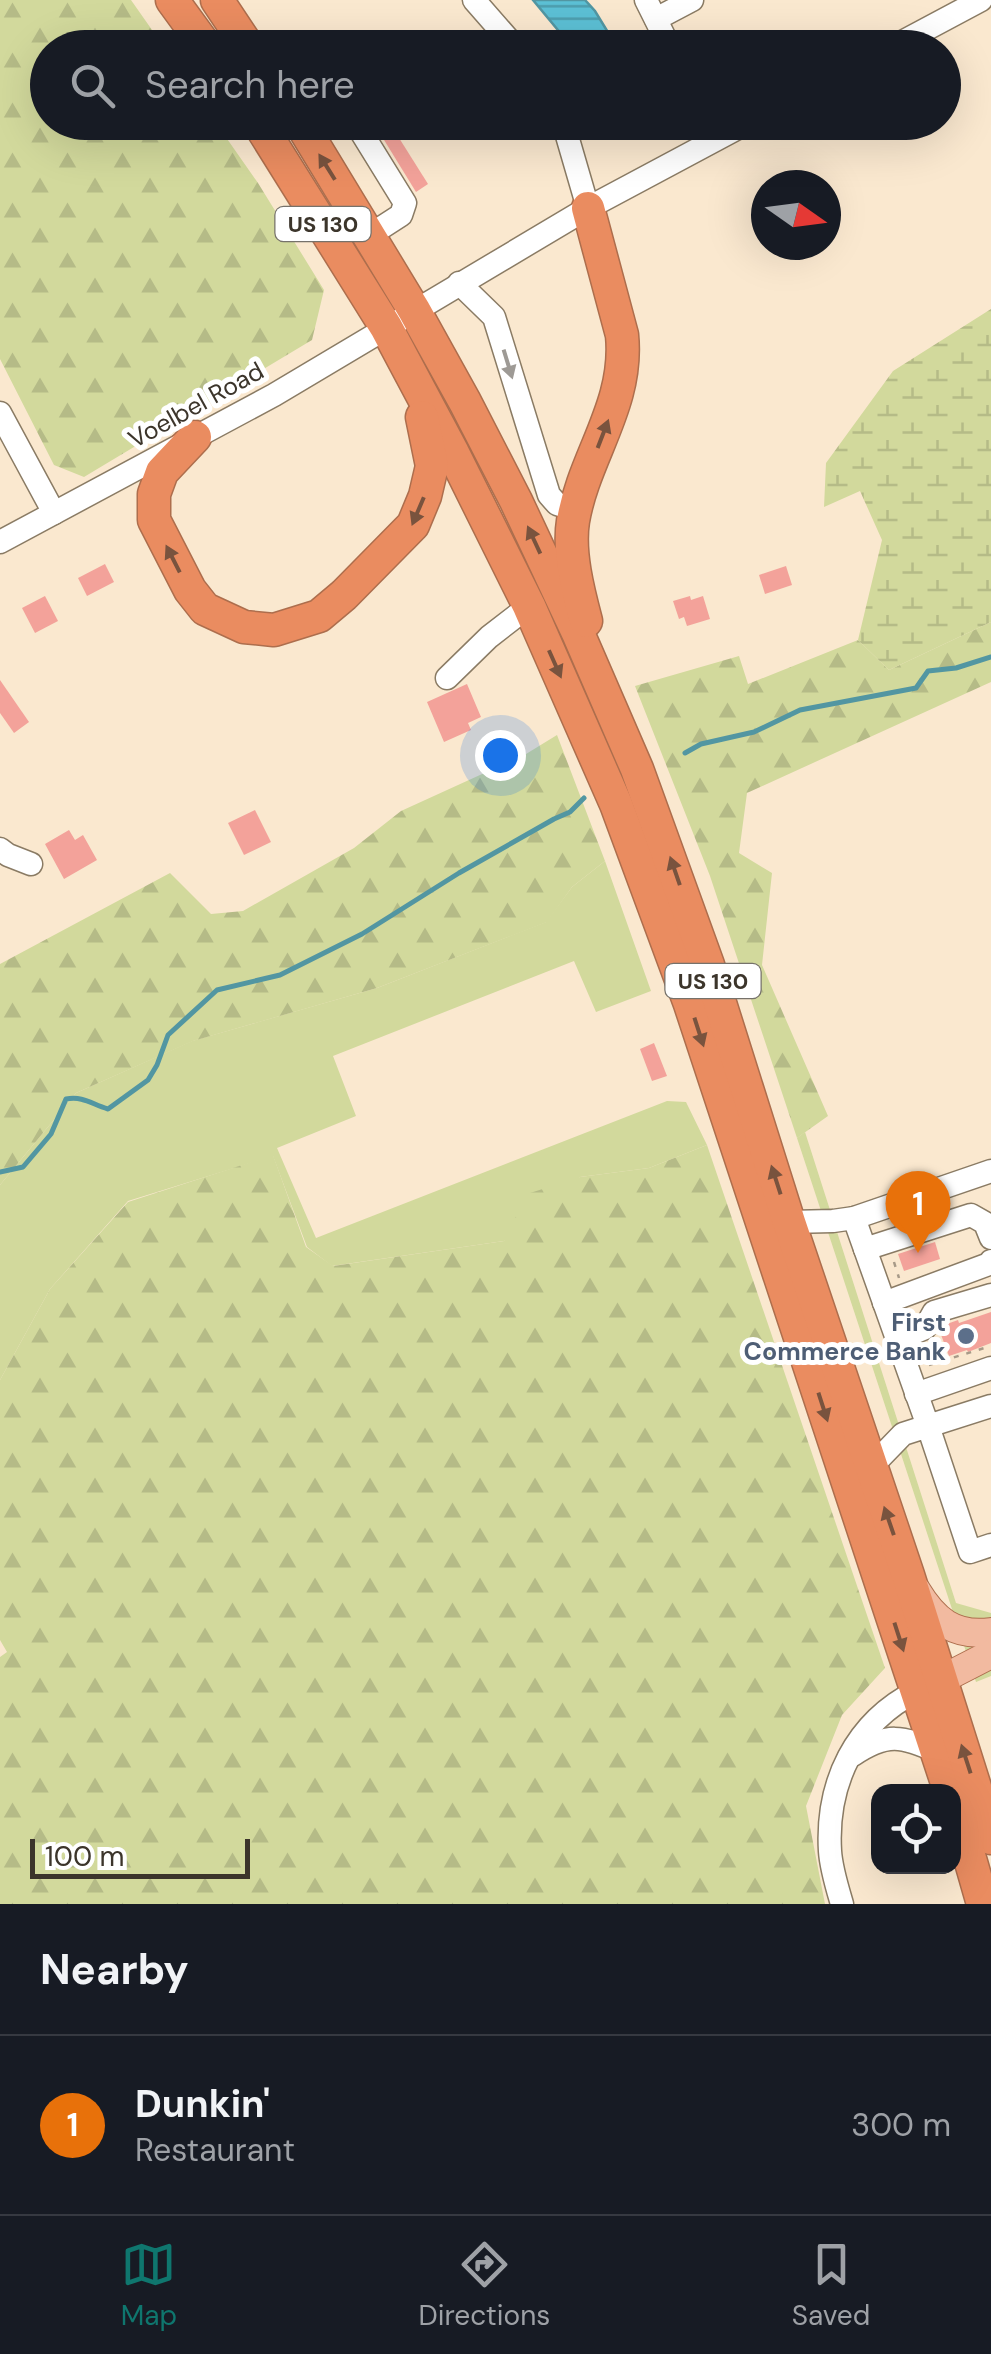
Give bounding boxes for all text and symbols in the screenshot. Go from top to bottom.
search box [30,30,961,140]
icon: search [65,58,120,113]
text: Search here [145,60,355,110]
one-way arrow [318,153,337,180]
north arrow [751,170,841,260]
road number: US 130 [276,207,370,241]
one-way arrow [502,349,517,379]
street label: Voelbel Road [122,354,270,456]
one-way arrow [595,419,611,449]
one-way arrow [410,496,426,526]
one-way arrow [526,525,543,554]
one-way arrow [165,545,182,574]
one-way arrow [547,649,563,679]
your location [475,730,526,781]
one-way arrow [667,855,682,885]
road number: US 130 [666,964,760,998]
one-way arrow [693,1017,708,1047]
one-way arrow [768,1164,783,1194]
pin: 1 [886,1170,950,1253]
place label: First Commerce Bank [744,1306,947,1368]
marker: First Commerce Bank [955,1325,977,1347]
one-way arrow [817,1392,832,1422]
one-way arrow [881,1506,896,1536]
one-way arrow [893,1622,908,1652]
one-way arrow [957,1744,972,1774]
map controls [871,1784,961,1874]
button: locate [871,1784,961,1874]
scale bar [30,1834,250,1878]
text: 100 m [45,1838,124,1875]
text: Nearby [40,1942,189,1997]
text: Dunkin' [135,2079,270,2129]
text: 1 [67,2104,78,2146]
text: 300 m [851,2104,951,2146]
text: Restaurant [135,2129,295,2171]
tab: Map [121,2237,177,2334]
tab: Directions [419,2237,550,2334]
tab: Saved [792,2237,870,2334]

